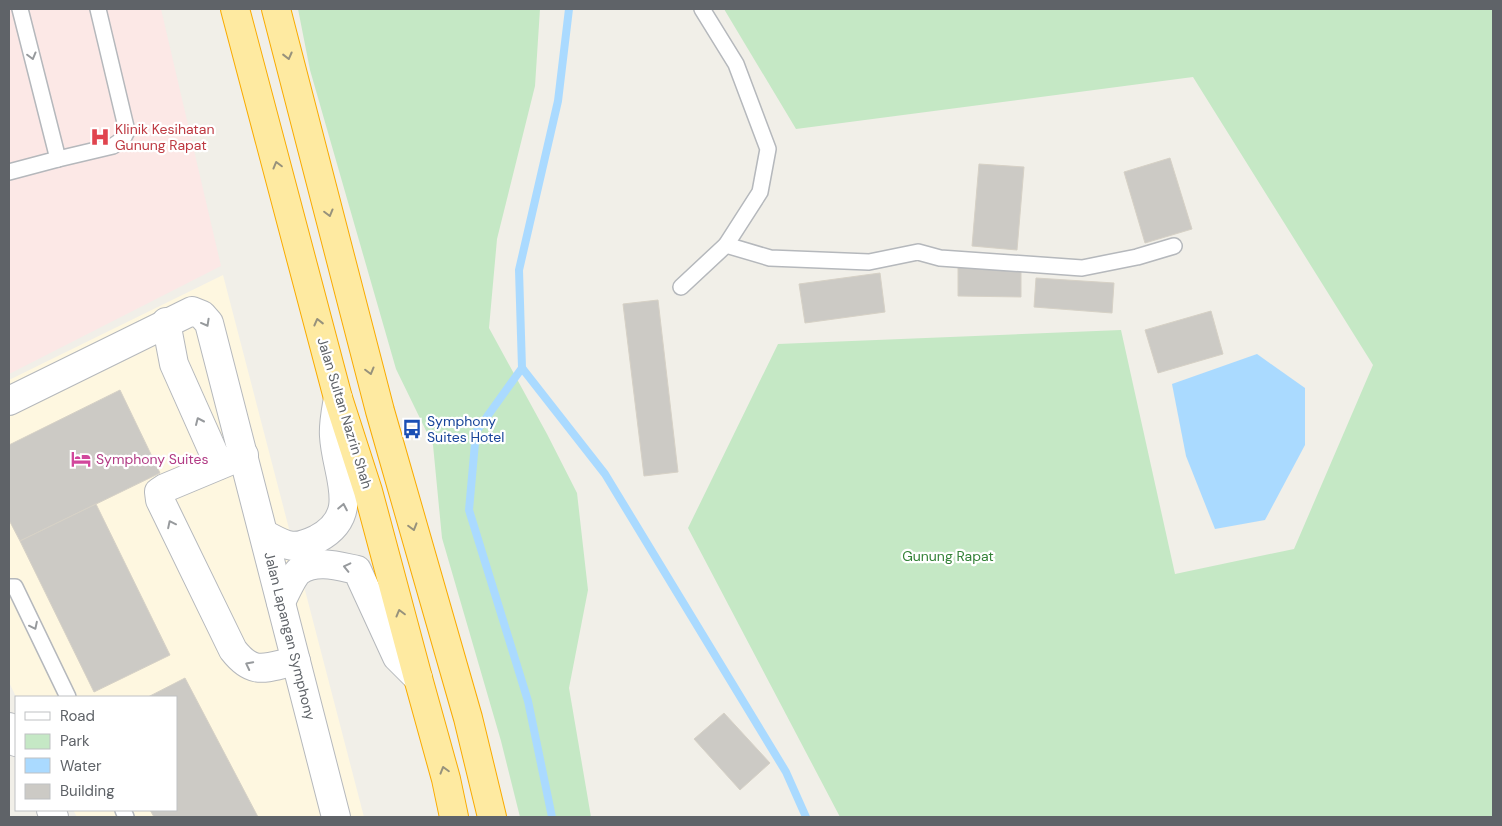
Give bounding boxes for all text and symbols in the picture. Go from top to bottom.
one-way arrow [26,51,37,60]
one-way arrow [282,52,293,61]
place label: Klinik Kesihatan Gunung Rapat [115,120,215,154]
hospital icon: Klinik Kesihatan Gunung Rapat [89,126,111,148]
one-way arrow [272,160,283,169]
one-way arrow [323,209,333,217]
one-way arrow [200,317,210,326]
one-way arrow [313,318,324,327]
street label: Jalan Sultan Nazrin Shah [313,335,377,491]
one-way arrow [364,366,374,374]
place label: Symphony Suites Hotel [427,412,504,446]
one-way arrow [195,417,206,426]
bus stop icon: Symphony Suites Hotel [401,418,423,440]
hotel icon: Symphony Suites [70,448,92,470]
place label: Symphony Suites [96,450,209,468]
one-way arrow [337,503,347,511]
one-way arrow [167,520,178,529]
one-way arrow [407,523,418,532]
park label: Gunung Rapat [902,547,994,565]
street label: Jalan Lapangan Symphony [260,550,320,722]
one-way arrow [342,562,351,573]
one-way arrow [395,609,406,618]
one-way arrow [28,621,38,630]
one-way arrow [245,661,254,671]
legend [15,696,178,811]
text: Road [60,706,95,726]
text: Park [60,731,90,751]
text: Water [60,756,102,776]
one-way arrow [439,766,449,774]
text: Building [60,781,115,801]

